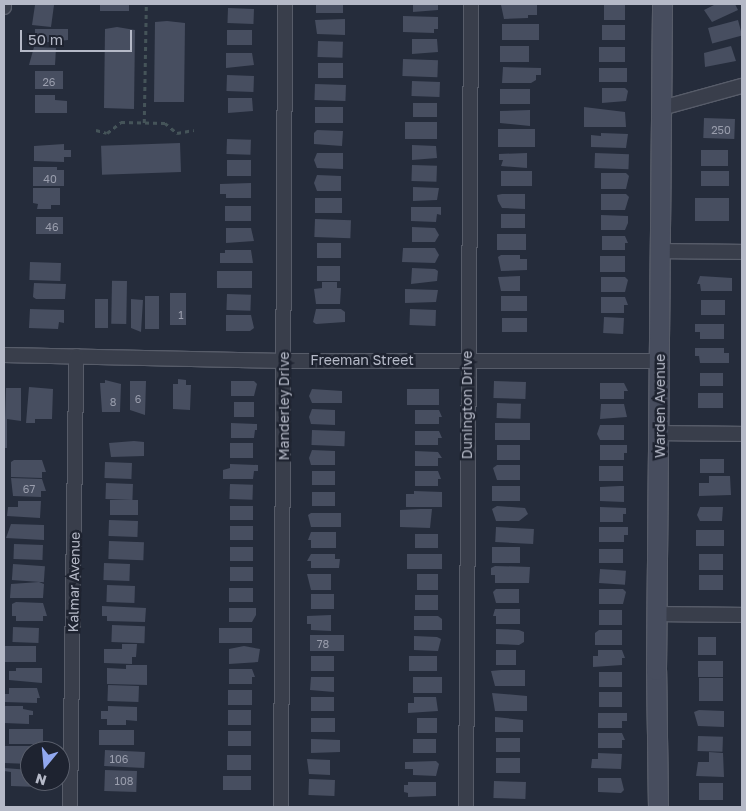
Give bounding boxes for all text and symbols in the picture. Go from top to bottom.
scale bar [22,20,135,52]
text: 50 m [28,30,63,48]
house number: 26 [42,75,56,89]
house number: 250 [711,123,731,137]
house number: 40 [43,172,57,186]
house number: 46 [45,220,59,234]
house number: 1 [178,308,184,322]
street label: Dunington Drive [459,351,475,459]
street label: Manderley Drive [276,352,292,460]
street label: Freeman Street [310,352,414,368]
street label: Warden Avenue [652,354,668,458]
house number: 6 [135,392,141,406]
house number: 8 [110,395,116,409]
house number: 67 [23,482,35,496]
street label: Kalmar Avenue [65,532,83,632]
house number: 78 [317,637,329,651]
north arrow [20,741,70,791]
house number: 106 [110,752,128,766]
text: N [33,770,48,790]
house number: 108 [115,774,133,788]

